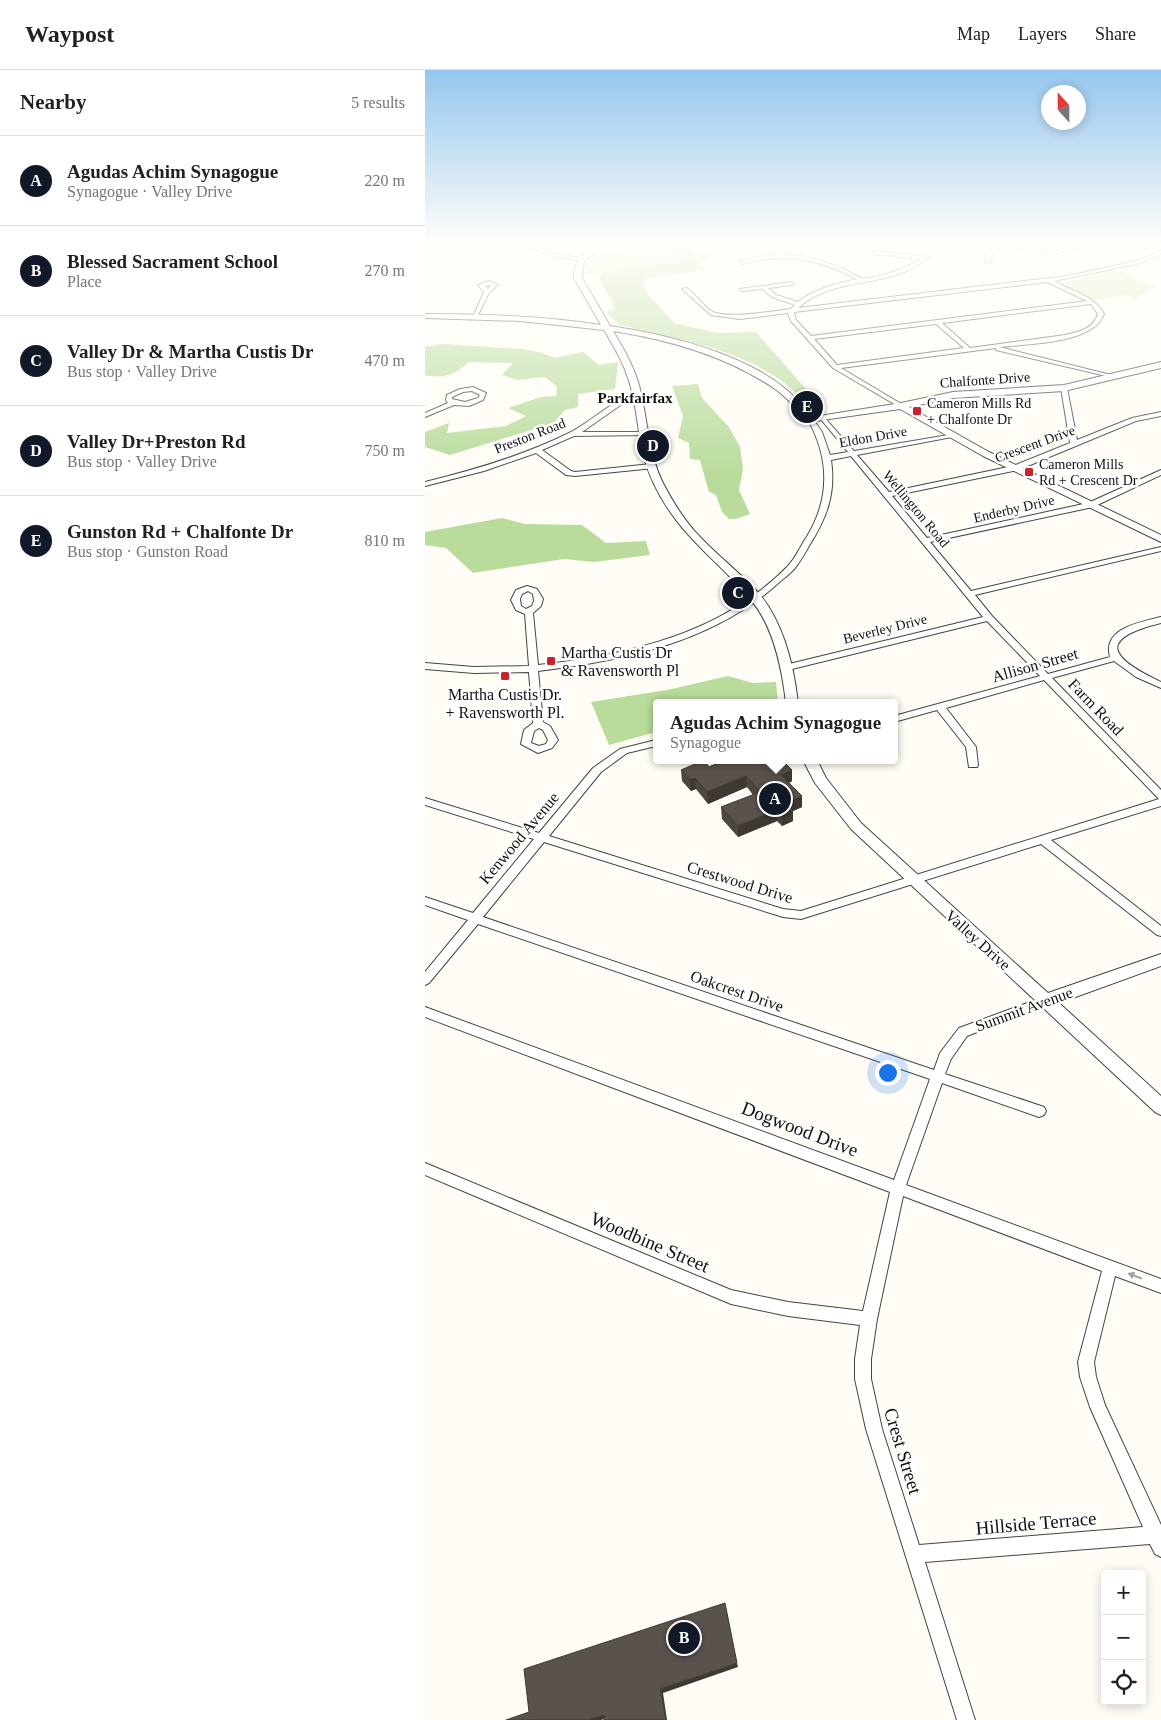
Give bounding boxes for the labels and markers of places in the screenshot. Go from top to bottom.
pin: E [791,388,823,426]
place label: Cameron Mills Rd + Chalfonte Dr [927,396,1031,427]
marker: Cameron Mills Rd + Chalfonte Dr [911,405,923,417]
pin: D [637,427,669,465]
place label: Cameron Mills Rd + Crescent Dr [1039,457,1138,488]
marker: Cameron Mills Rd + Crescent Dr [1023,466,1035,478]
pin: C [722,574,754,612]
place label: Martha Custis Dr & Ravensworth Pl [561,644,680,679]
marker: Martha Custis Dr & Ravensworth Pl [545,655,557,667]
marker: Martha Custis Dr. + Ravensworth Pl. [499,670,511,682]
place label: Martha Custis Dr. + Ravensworth Pl. [446,686,564,721]
pin: A [759,780,791,818]
pin: B [668,1619,700,1657]

